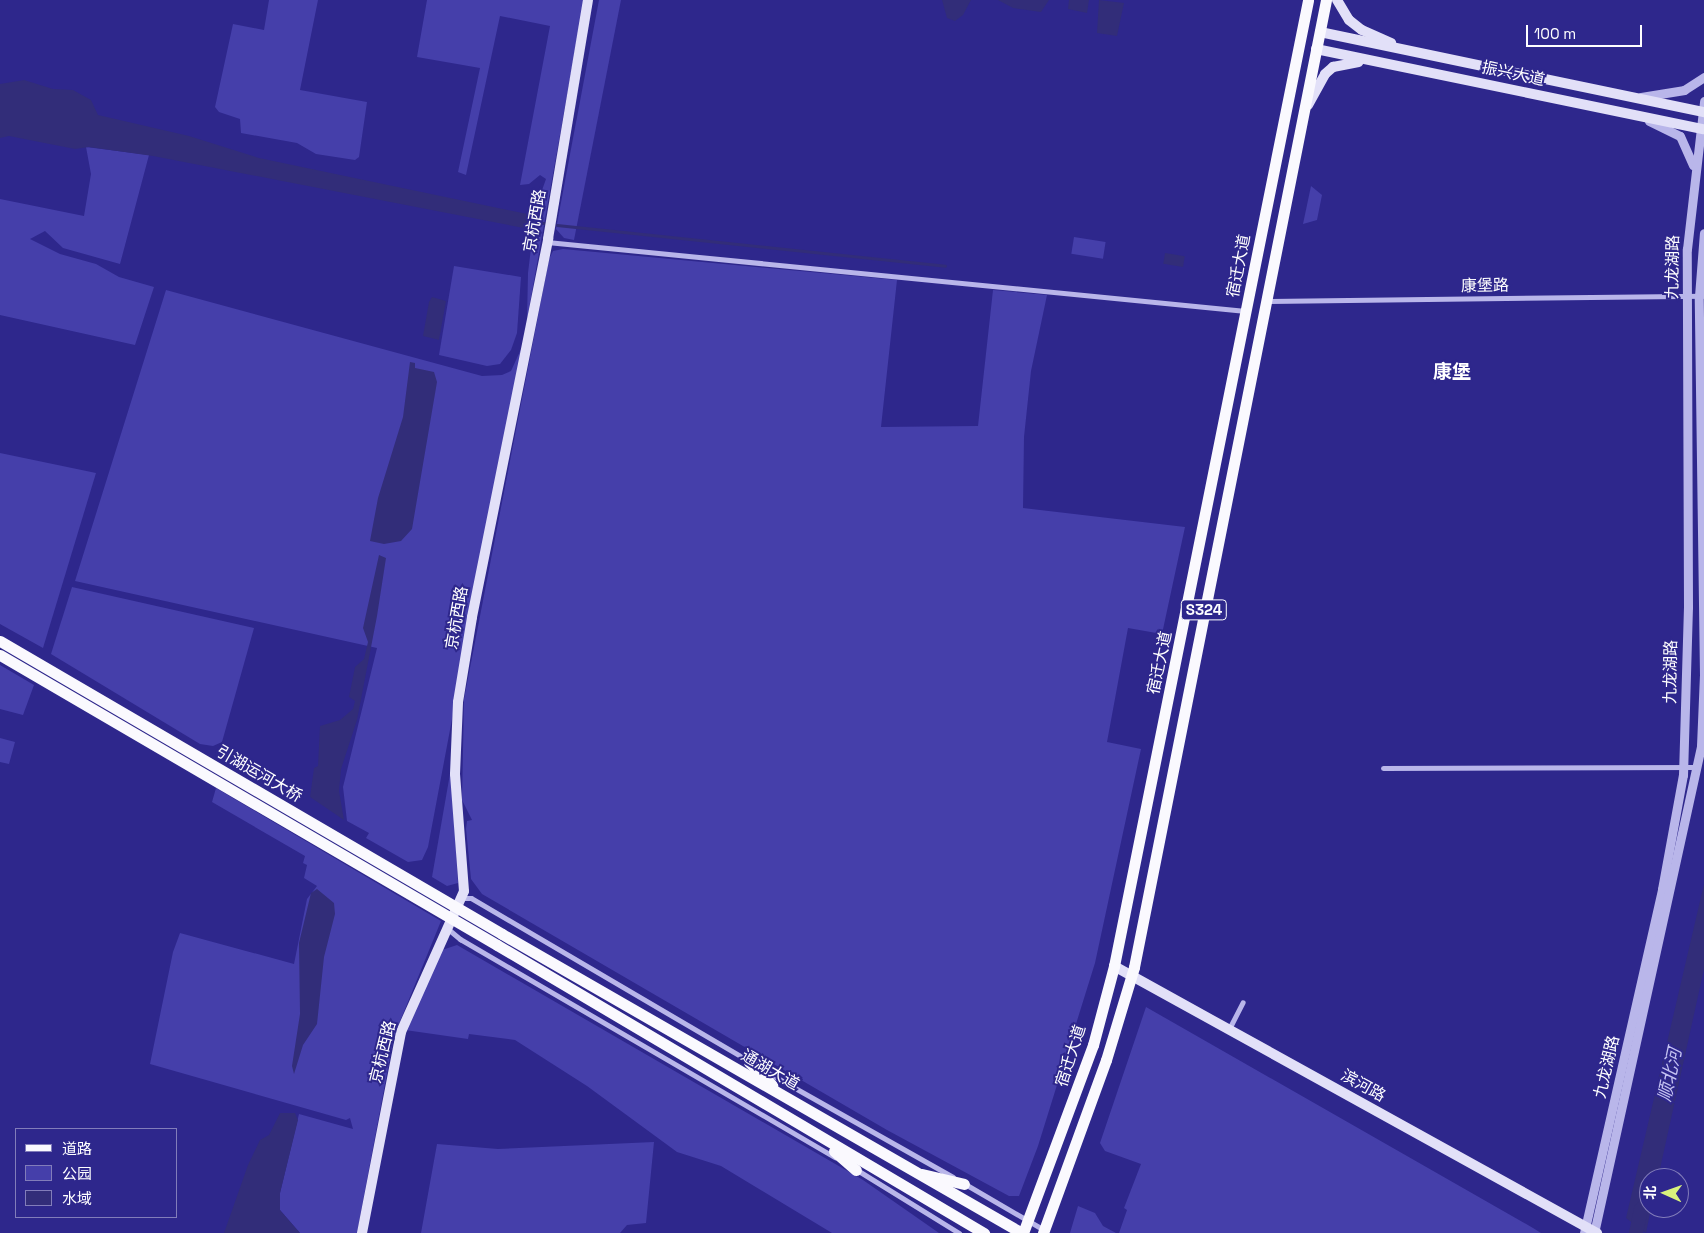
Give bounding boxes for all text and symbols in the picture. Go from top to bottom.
scale bar [1529,15,1645,47]
text: 100 m [1534,24,1576,43]
street label: 振兴大道 [1480,58,1546,90]
street label: 京杭西路 [520,188,550,254]
street label: 宿迁大道 [1223,233,1255,299]
street label: 九龙湖路 [1663,235,1683,299]
street label: 康堡路 [1461,276,1509,296]
district label: 康堡 [1433,361,1471,383]
street label: 京杭西路 [442,585,472,651]
road number: S324 [1180,598,1228,622]
street label: 宿迁大道 [1144,630,1176,696]
street label: 九龙湖路 [1661,640,1681,704]
street label: 引湖运河大桥 [213,742,305,806]
street label: 京杭西路 [366,1019,400,1085]
street label: 宿迁大道 [1052,1023,1090,1089]
street label: 九龙湖路 [1590,1034,1624,1100]
street label: 通湖大道 [737,1046,803,1094]
water label: 顺北河 [1654,1046,1686,1104]
street label: 滨河路 [1337,1066,1389,1106]
legend [15,1128,178,1218]
text: 道路 [62,1139,92,1158]
text: 公园 [62,1164,92,1183]
north arrow [1639,1168,1689,1218]
text: 北 [1641,1185,1659,1200]
text: 水域 [62,1189,92,1208]

